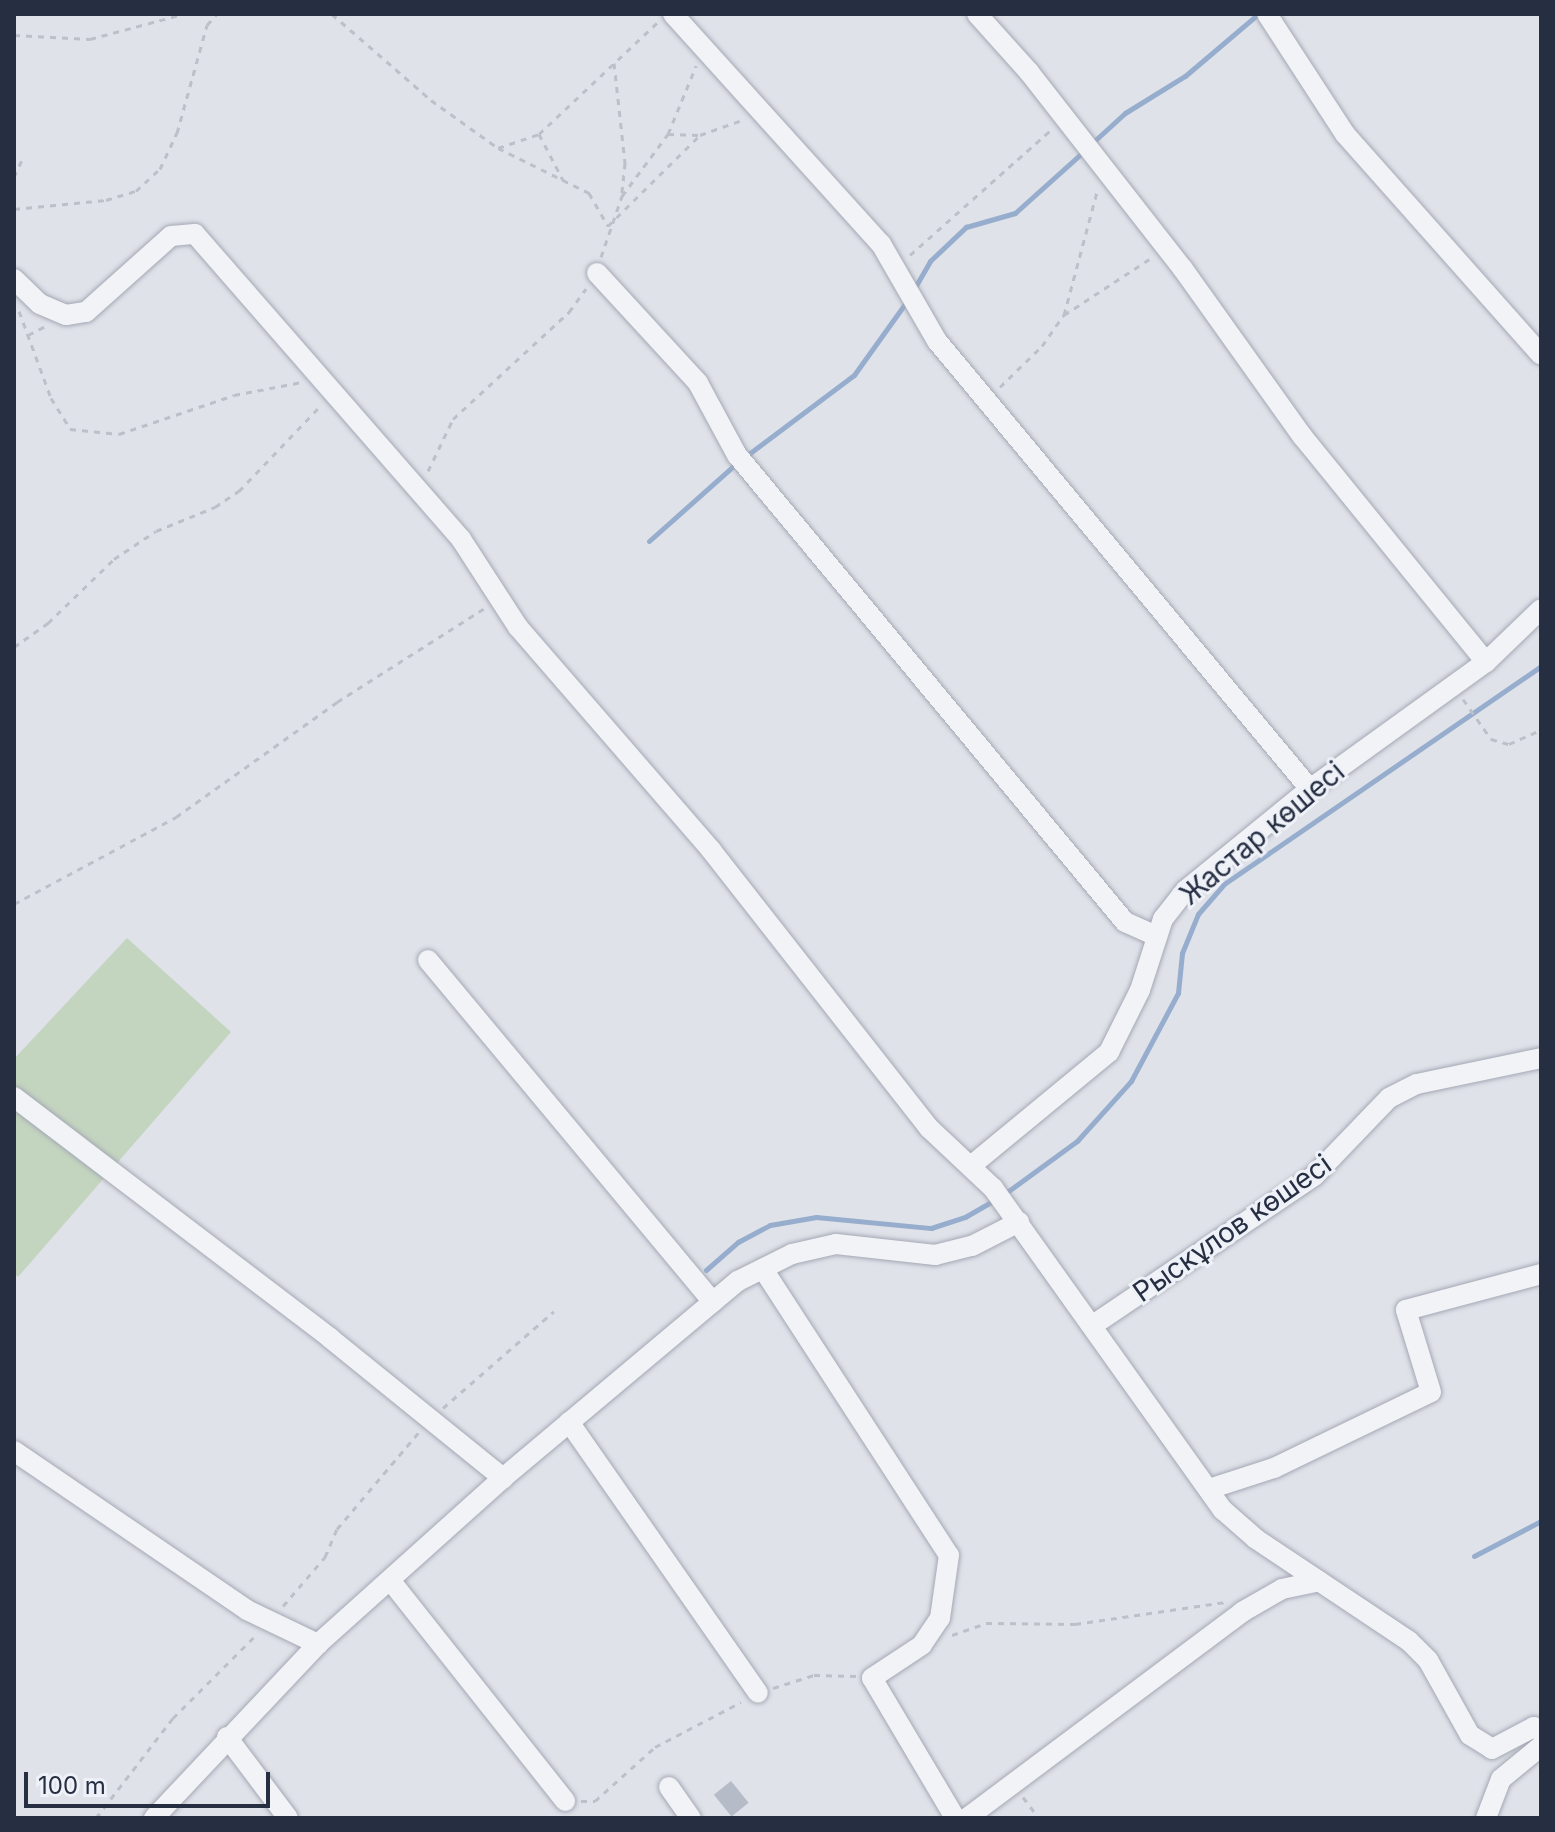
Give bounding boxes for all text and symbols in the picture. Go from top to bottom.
street label: Жастар көшесі [1173,754,1351,912]
street label: Рыскұлов көшесі [1126,1147,1338,1309]
scale bar [28,1756,274,1806]
text: 100 m [38,1771,106,1800]

